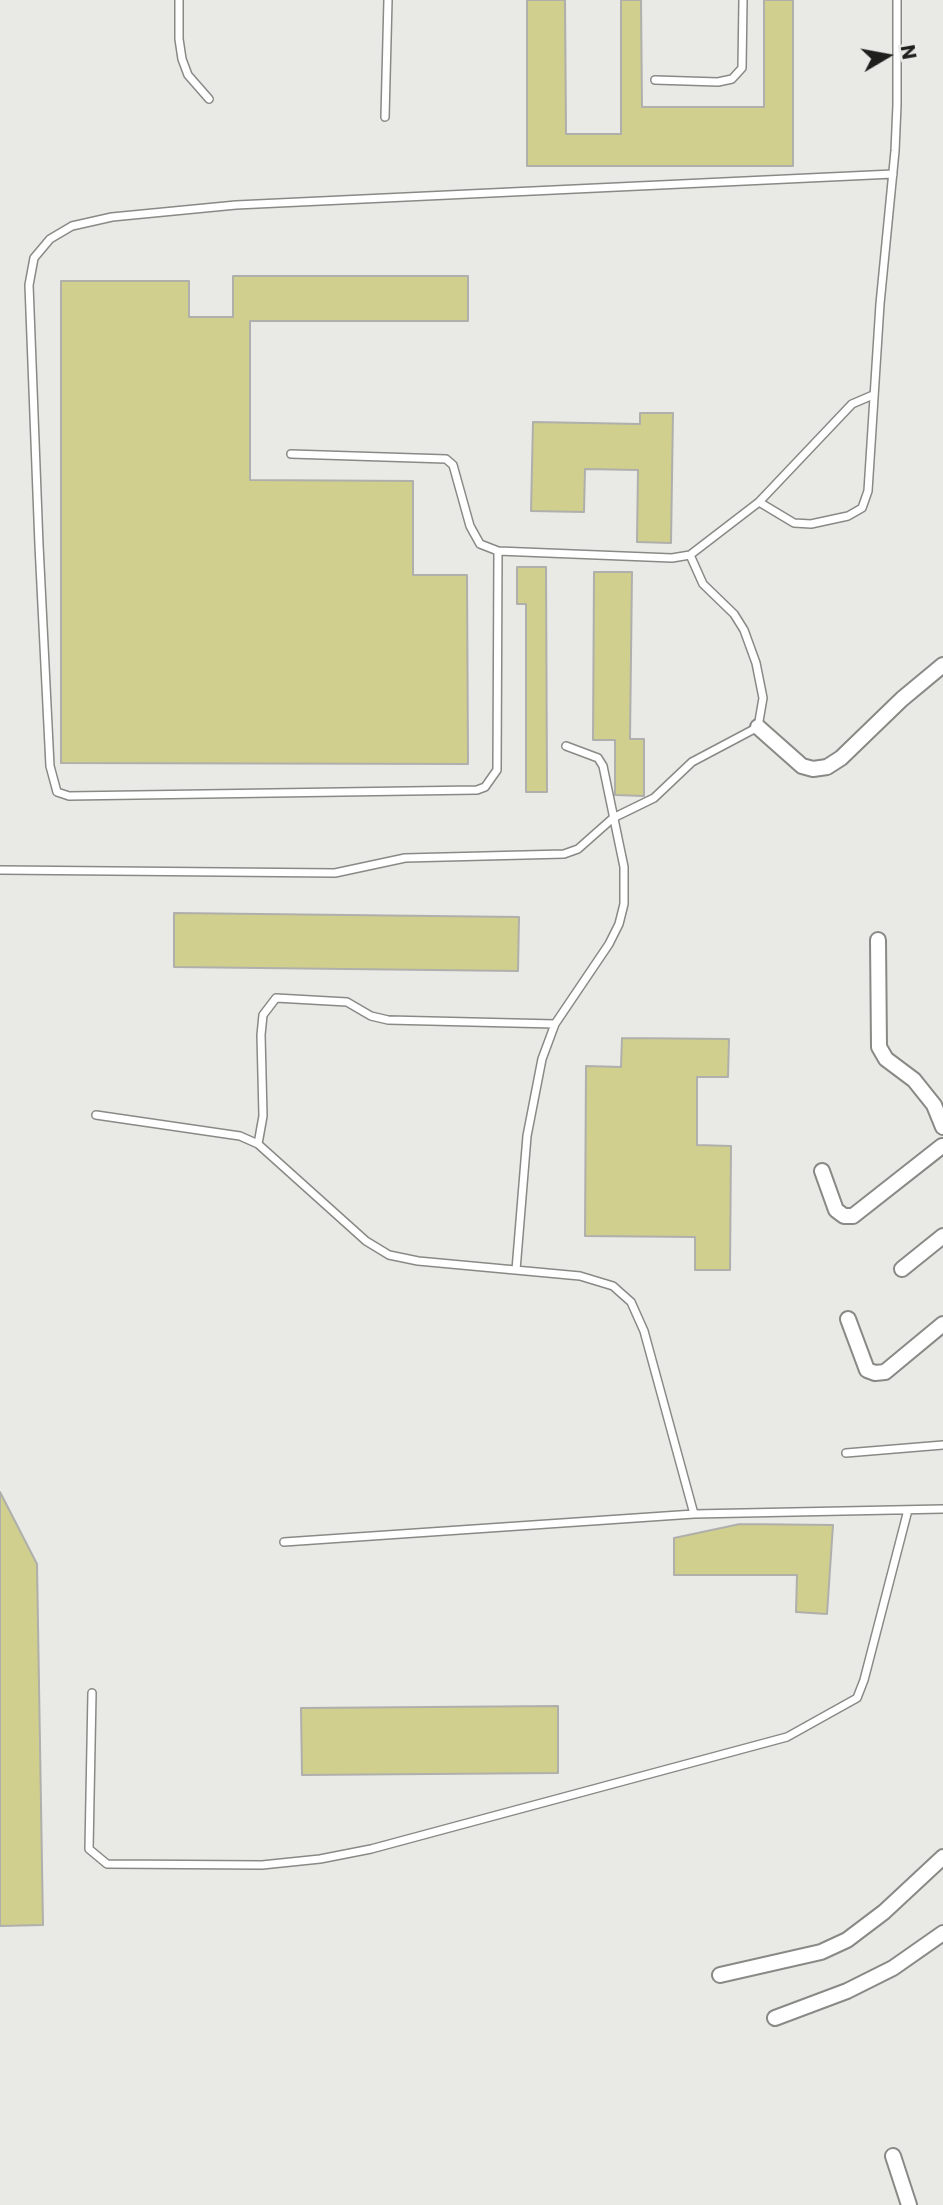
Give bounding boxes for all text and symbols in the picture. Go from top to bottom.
north arrow [852,21,922,91]
text: N [894,43,923,62]

